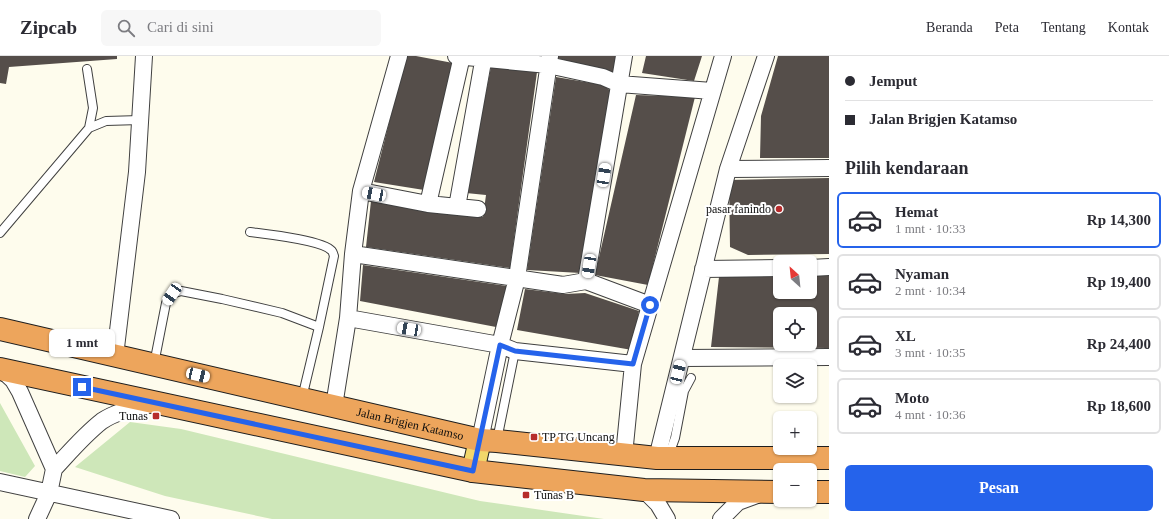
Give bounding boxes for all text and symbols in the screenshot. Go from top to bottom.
search box [101,10,381,46]
text: Zipcab [20,17,77,38]
icon: search [115,17,137,39]
text: Cari di sini [147,19,214,35]
text: Beranda [926,20,973,35]
text: Peta [995,20,1019,35]
text: Tentang [1041,20,1086,35]
text: Kontak [1108,20,1149,35]
text: Jemput [869,73,917,89]
text: Jalan Brigjen Katamso [869,111,1017,127]
text: Pilih kendaraan [845,158,969,178]
car [596,162,612,188]
car [361,186,387,202]
place label: pasar fanindo [706,202,771,216]
icon: car [847,202,883,238]
marker: pasar fanindo [774,204,784,214]
text: Hemat [895,204,938,220]
text: Rp 14,300 [1087,212,1151,228]
text: 1 mnt · 10:33 [895,221,965,236]
car [581,253,597,279]
north arrow [773,255,817,299]
map controls [773,255,817,507]
icon: car [847,264,883,300]
text: Nyaman [895,266,949,282]
text: Rp 19,400 [1087,274,1151,290]
car [160,281,184,307]
text: 2 mnt · 10:34 [895,283,965,298]
route start [641,296,659,314]
button: locate [773,307,817,351]
car [396,321,422,337]
icon: car [847,326,883,362]
text: XL [895,328,916,344]
callout: 1 mnt [49,329,115,357]
text: 1 mnt [66,335,98,350]
text: Rp 24,400 [1087,336,1151,352]
text: 3 mnt · 10:35 [895,345,965,360]
car [669,359,687,385]
button: layers [773,359,817,403]
car [185,366,211,384]
route end [73,378,91,396]
icon: car [847,388,883,424]
text: Moto [895,390,929,406]
text: Rp 18,600 [1087,398,1151,414]
street label: Jalan Brigjen Katamso [355,405,465,443]
text: 4 mnt · 10:36 [895,407,965,422]
place label: Tunas [119,409,148,423]
marker: Tunas [151,411,161,421]
button: + [773,411,817,455]
place label: TP TG Uncang [542,430,615,444]
marker: TP TG Uncang [529,432,539,442]
button: − [773,463,817,507]
button: Pesan [845,465,1153,511]
place label: Tunas B [534,488,574,502]
marker: Tunas B [521,490,531,500]

